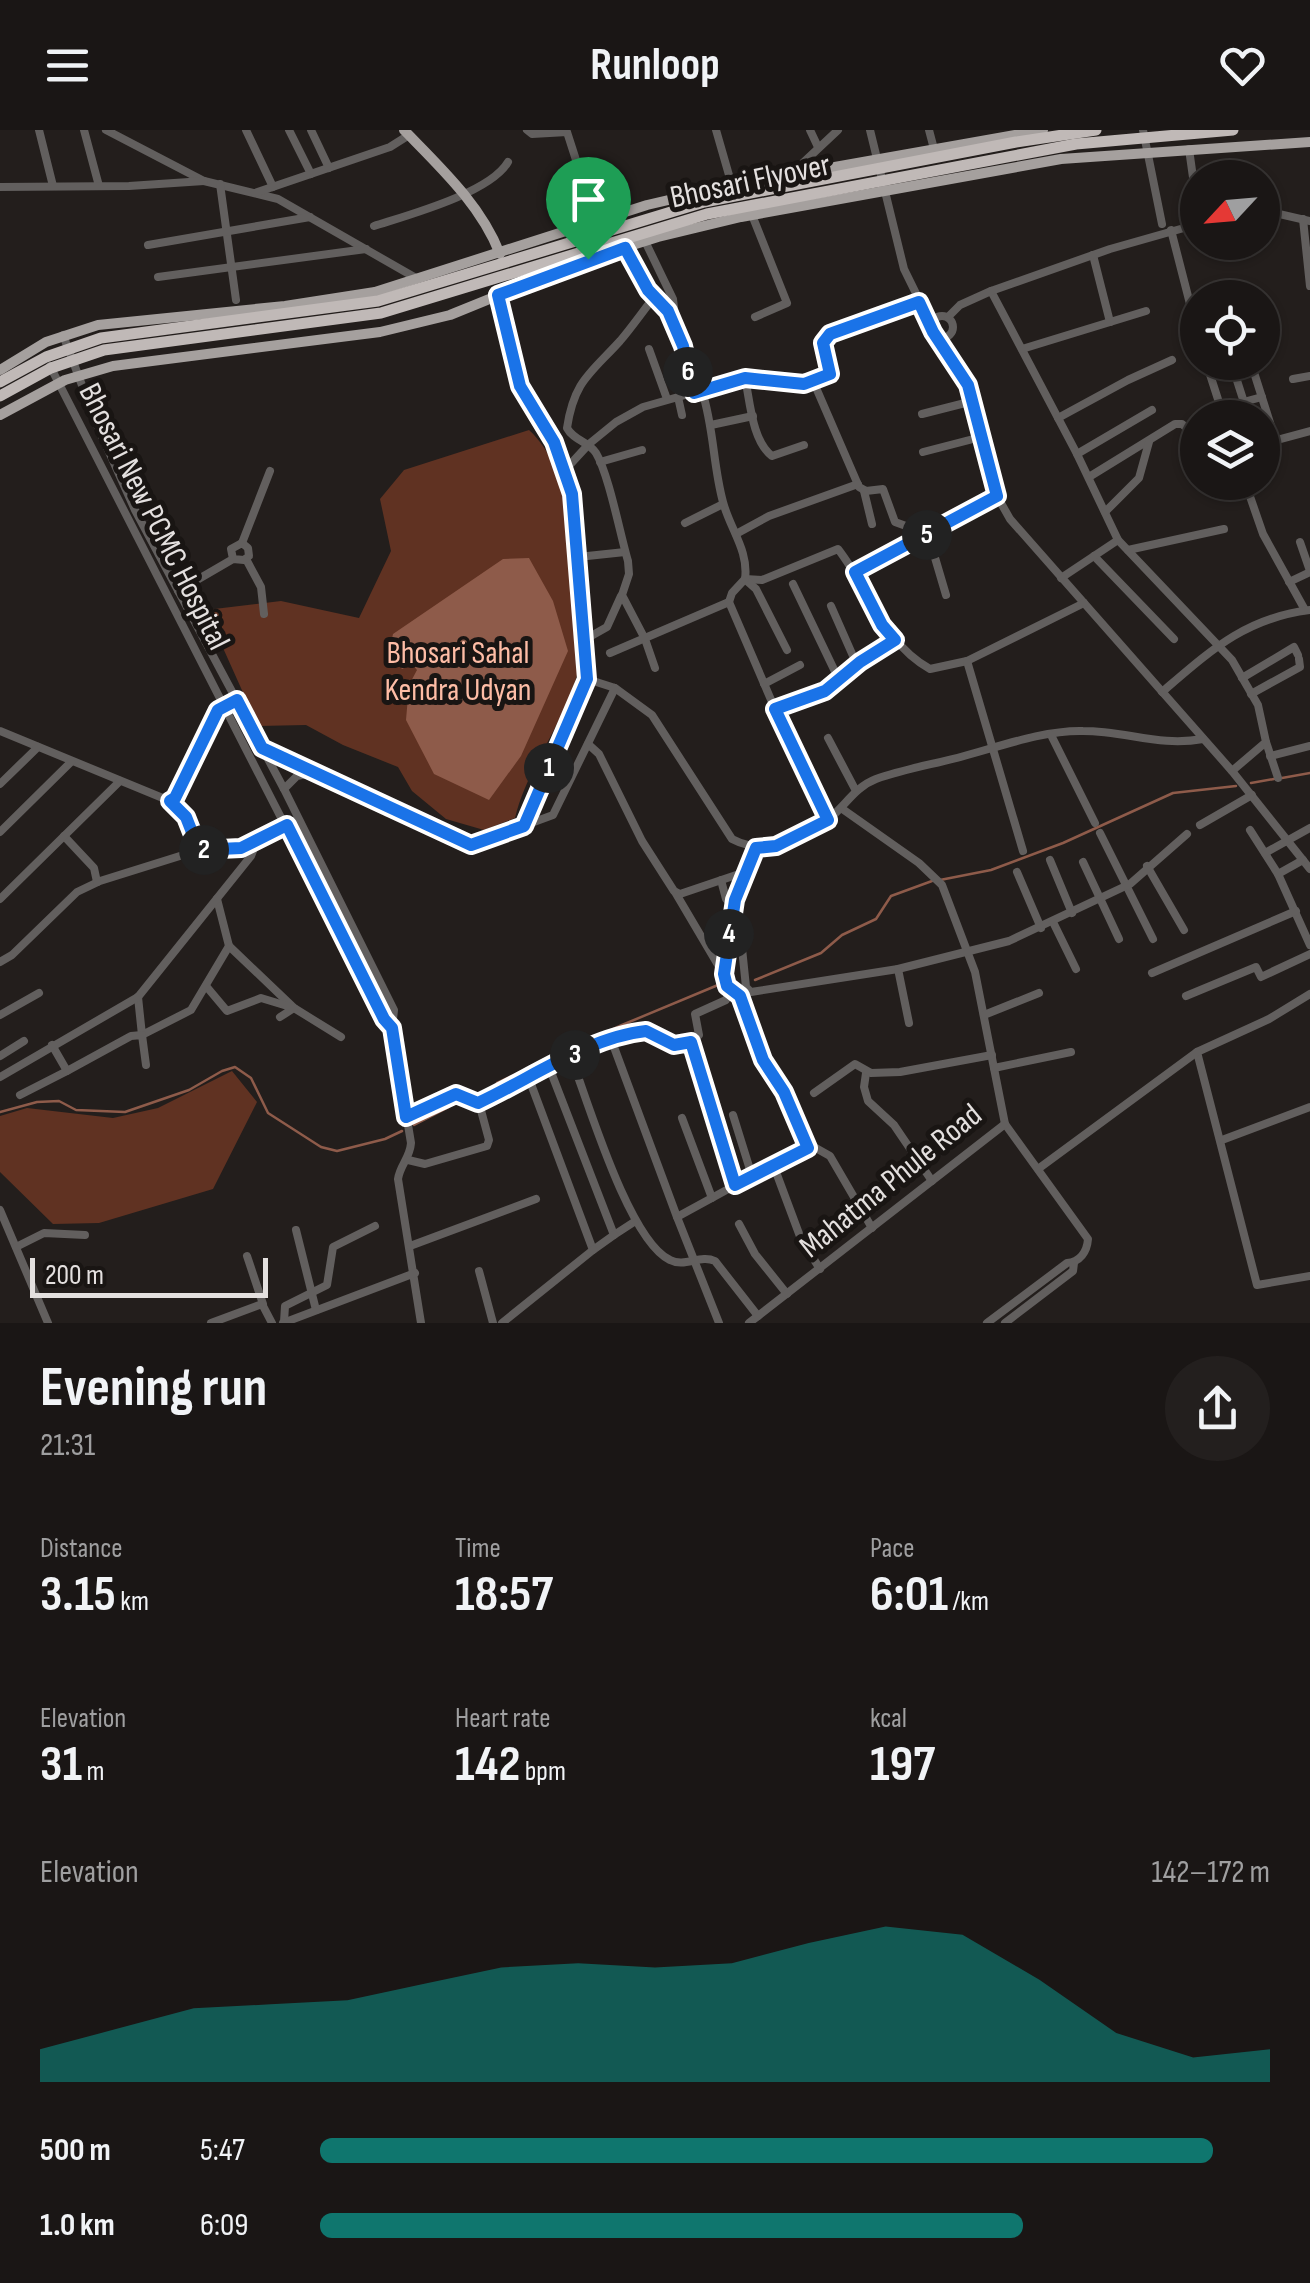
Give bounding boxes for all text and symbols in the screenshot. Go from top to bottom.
icon: menu [40,38,95,93]
text: Runloop [590,38,720,93]
icon: heart [1215,38,1270,93]
street label: Bhosari Flyover [667,145,834,217]
pin [546,157,631,260]
north arrow [1180,160,1280,260]
map controls [1180,160,1280,500]
icon: arrive [561,172,616,227]
button: locate [1180,280,1280,380]
pin: 6 [663,347,713,397]
text: 6 [681,355,695,388]
street label: Bhosari New PCMC Hospital [70,377,238,657]
button: layers [1180,400,1280,500]
pin: 5 [902,510,952,560]
text: 5 [921,518,933,551]
park label: Bhosari Sahal Kendra Udyan [385,634,531,710]
pin: 1 [524,743,574,793]
text: 1 [544,751,554,784]
pin: 2 [179,825,229,875]
text: 2 [198,833,210,866]
pin: 4 [704,909,754,959]
text: 4 [722,917,736,950]
pin: 3 [550,1030,600,1080]
text: 3 [569,1038,581,1071]
street label: Mahatma Phule Road [792,1096,990,1266]
scale bar [30,1253,268,1298]
text: 200 m [45,1259,104,1292]
text: Evening run [40,1355,267,1422]
button: share [1165,1356,1270,1461]
text: 21:31 [40,1426,95,1465]
text: Distance [40,1532,123,1565]
text: Time [455,1532,501,1565]
text: Pace [870,1532,915,1565]
text: 3.15 [40,1565,116,1625]
text: 18:57 [455,1565,553,1625]
text: 6:01 [870,1565,948,1625]
text: km [116,1585,149,1618]
text: /km [948,1585,989,1618]
text: Elevation [40,1702,126,1735]
text: Heart rate [455,1702,551,1735]
text: kcal [870,1702,907,1735]
text: 31 [40,1735,82,1795]
text: 142 [455,1735,520,1795]
text: 197 [870,1735,935,1795]
text: m [82,1755,104,1788]
text: bpm [520,1755,566,1788]
text: Elevation [40,1853,139,1892]
text: 142–172 m [1152,1853,1270,1892]
text: 500 m [40,2131,111,2170]
text: 5:47 [200,2131,245,2170]
text: 1.0 km [40,2206,115,2245]
text: 6:09 [200,2206,248,2245]

